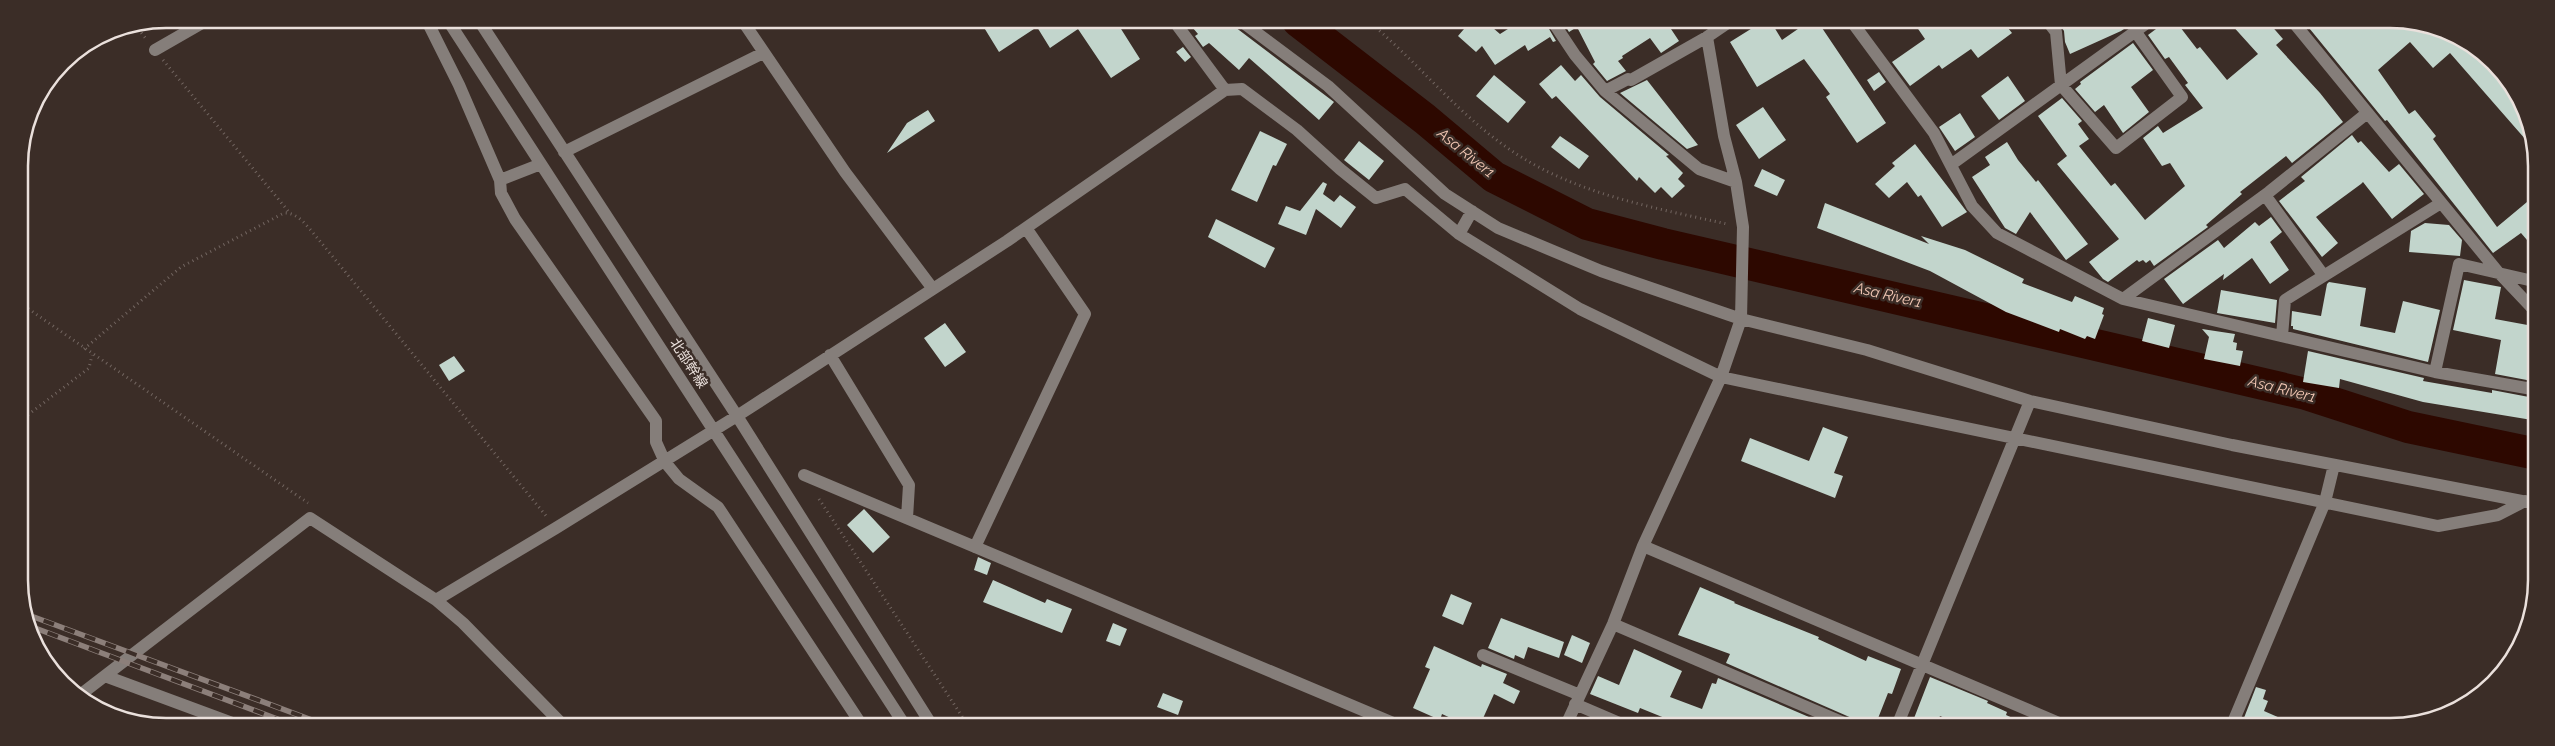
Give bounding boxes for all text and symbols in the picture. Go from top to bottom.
water label: Asa River1 [1433,124,1498,182]
water label: Asa River1 [1852,278,1923,311]
street label: 北部幹線 [667,335,711,391]
water label: Asa River1 [2246,372,2317,406]

